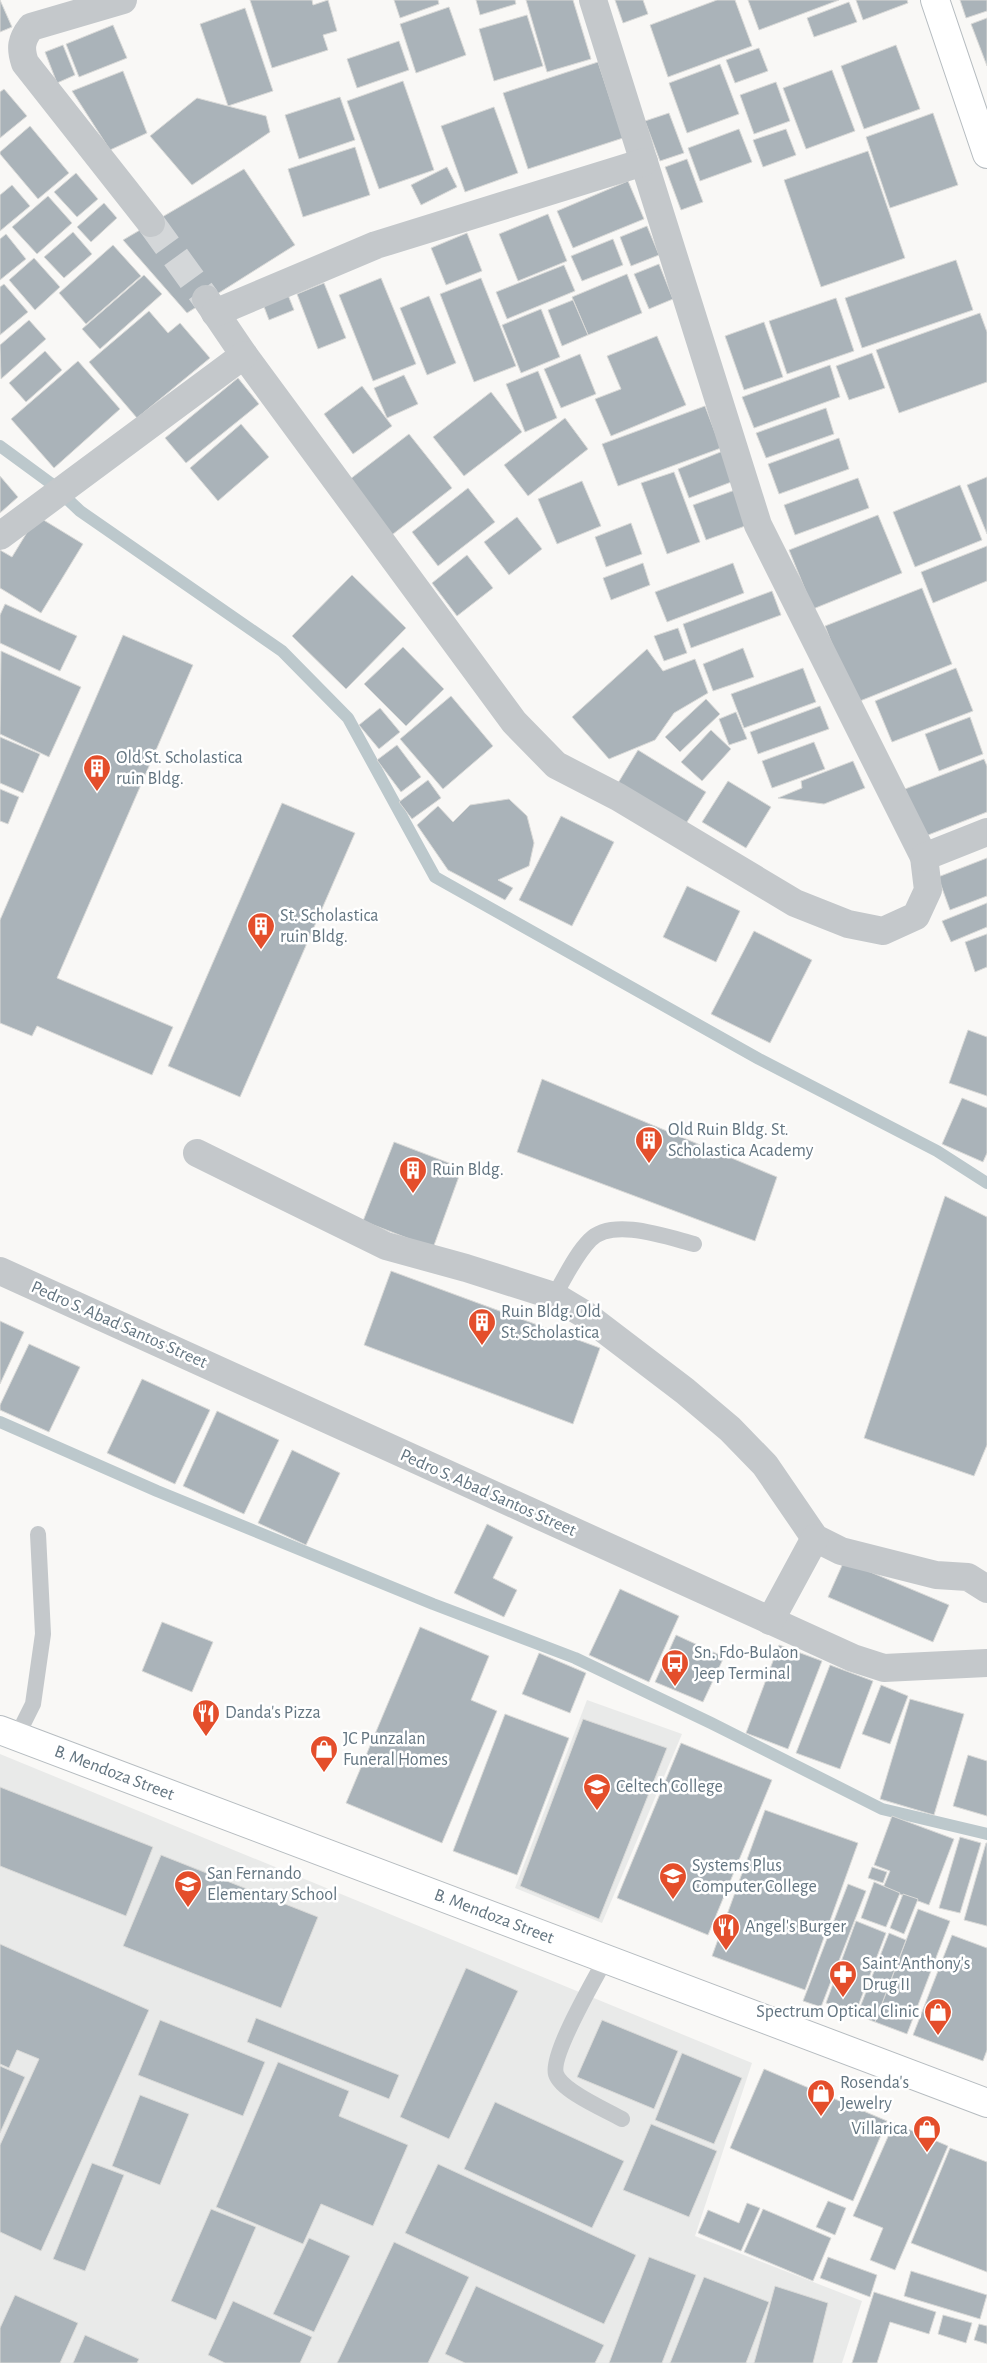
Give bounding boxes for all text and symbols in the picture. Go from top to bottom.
place label: Old St. Scholastica ruin Bldg. [116,749,243,788]
building icon: Old St. Scholastica ruin Bldg. [82,753,112,792]
place label: St. Scholastica ruin Bldg. [280,907,379,946]
building icon: St. Scholastica ruin Bldg. [246,911,276,950]
place label: Old Ruin Bldg. St. Scholastica Academy [668,1121,814,1160]
building icon: Old Ruin Bldg. St. Scholastica Academy [634,1125,664,1164]
building icon: Ruin Bldg. [398,1155,428,1194]
place label: Ruin Bldg. [432,1161,504,1179]
street label: Pedro S. Abad Santos Street [28,1278,210,1372]
place label: Ruin Bldg. Old St. Scholastica [501,1303,601,1342]
building icon: Ruin Bldg. Old St. Scholastica [467,1307,497,1346]
street label: Pedro S. Abad Santos Street [397,1446,579,1540]
place label: Sn. Fdo-Bulaon Jeep Terminal [694,1644,799,1683]
bus stop icon: Sn. Fdo-Bulaon Jeep Terminal [660,1648,690,1687]
restaurant icon: Danda's Pizza [191,1698,221,1737]
place label: Danda's Pizza [225,1704,321,1722]
place label: JC Punzalan Funeral Homes [343,1730,448,1769]
shop icon: JC Punzalan Funeral Homes [309,1734,339,1773]
street label: B. Mendoza Street [52,1742,177,1804]
school or university icon: Celtech College [582,1772,612,1811]
place label: Celtech College [616,1778,723,1796]
place label: Systems Plus Computer College [692,1857,817,1896]
school or university icon: Systems Plus Computer College [658,1861,688,1900]
place label: San Fernando Elementary School [207,1865,338,1904]
school or university icon: San Fernando Elementary School [173,1869,203,1908]
street label: B. Mendoza Street [432,1886,557,1948]
restaurant icon: Angel's Burger [711,1912,741,1951]
place label: Angel's Burger [745,1918,846,1936]
place label: Saint Anthony's Drug II [862,1955,970,1994]
pharmacy icon: Saint Anthony's Drug II [828,1959,858,1998]
shop icon: Spectrum Optical Clinic [923,1997,953,2036]
place label: Spectrum Optical Clinic [756,2003,919,2021]
place label: Rosenda's Jewelry [840,2074,909,2113]
shop icon: Rosenda's Jewelry [806,2078,836,2117]
shop icon: Villarica [912,2114,942,2153]
place label: Villarica [851,2120,908,2138]

